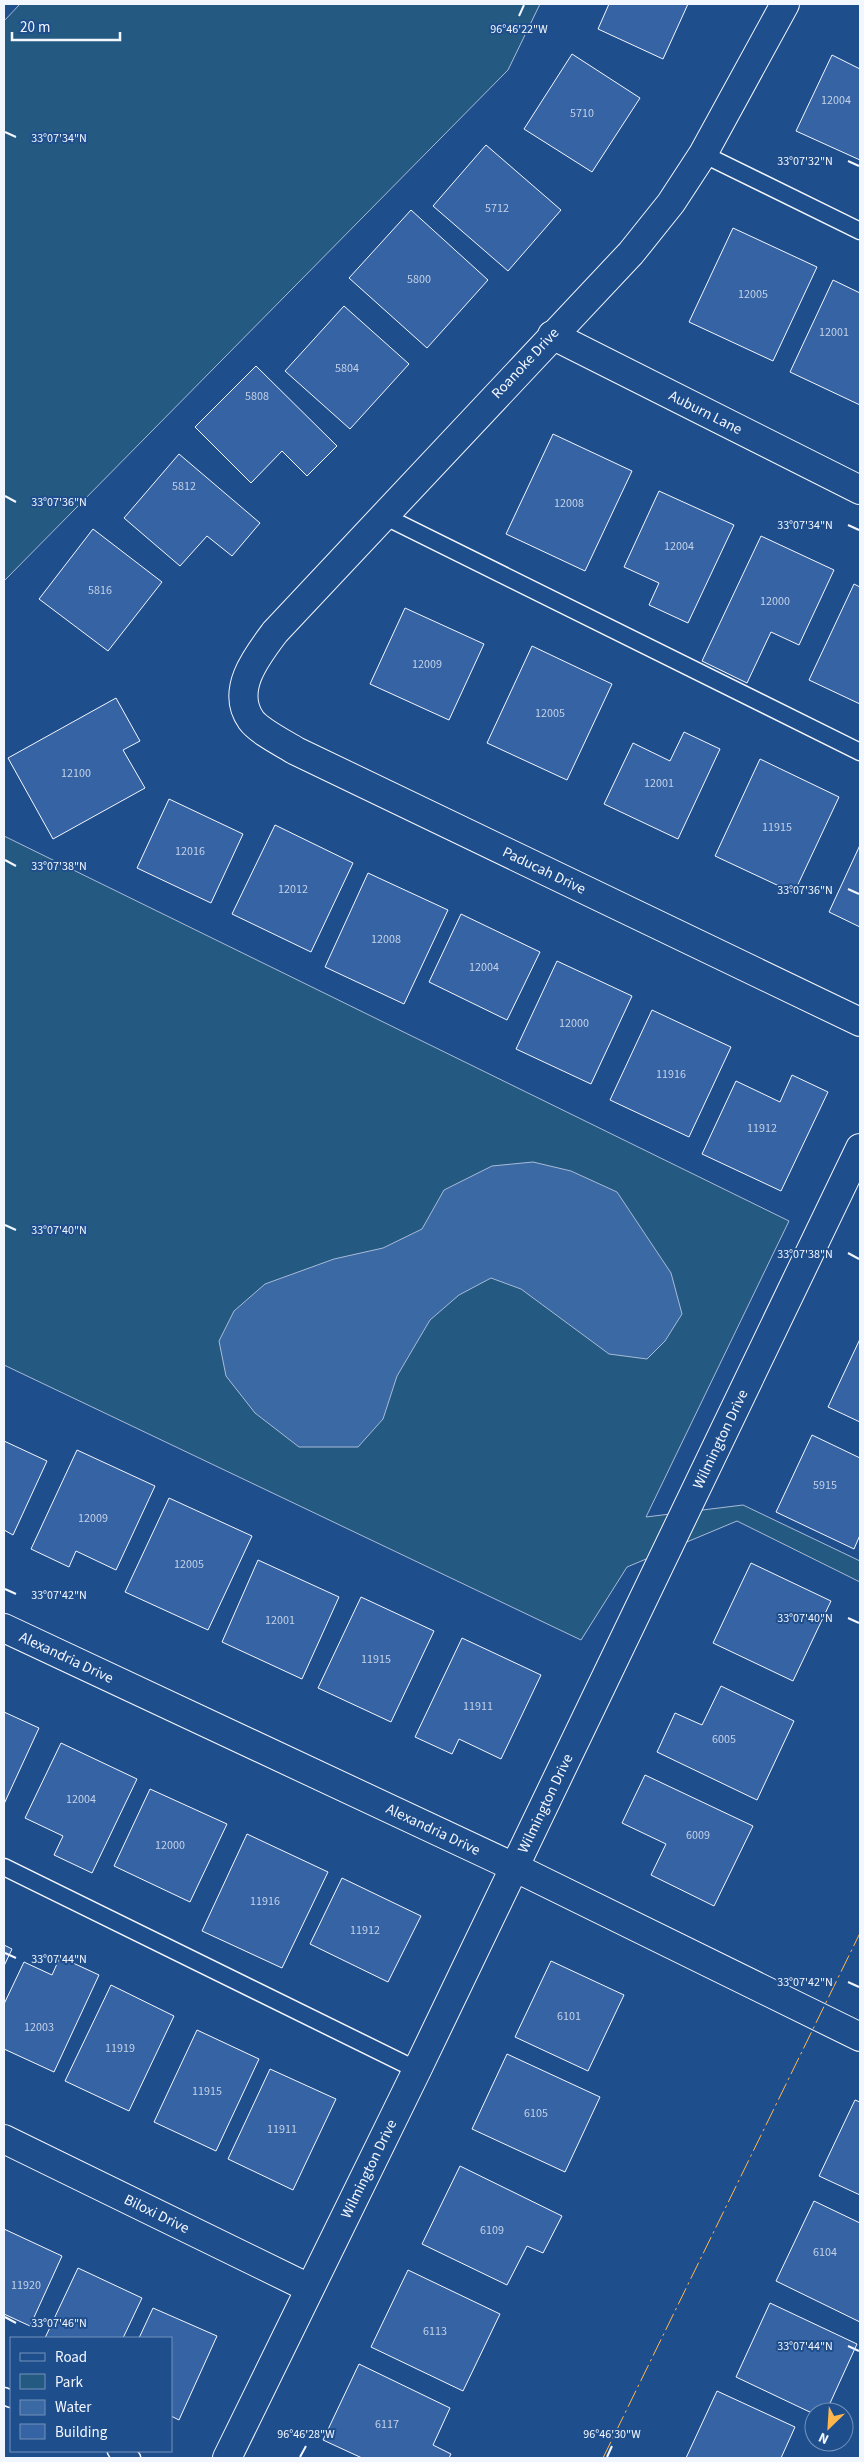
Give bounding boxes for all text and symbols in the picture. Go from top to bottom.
scale bar [12,10,120,42]
text: 20 m [20,17,50,38]
text: 96°46'22"W [490,21,548,38]
house number: 12004 [821,92,851,109]
house number: 5710 [570,105,594,122]
text: 33°07'34"N [31,130,87,147]
text: 33°07'32"N [777,153,833,170]
house number: 5712 [485,200,509,217]
house number: 5800 [407,271,431,288]
house number: 12005 [738,286,768,303]
street label: Roanoke Drive [487,323,564,404]
house number: 12001 [819,324,849,341]
house number: 5804 [335,360,359,377]
street label: Auburn Lane [665,385,746,440]
house number: 5808 [245,388,269,405]
house number: 5812 [172,478,196,495]
text: 33°07'36"N [31,494,87,511]
house number: 12008 [554,495,584,512]
text: 33°07'34"N [777,517,833,534]
house number: 12004 [664,538,694,555]
house number: 5816 [88,582,112,599]
house number: 12000 [760,593,790,610]
house number: 12009 [412,656,442,673]
house number: 12005 [535,705,565,722]
house number: 12100 [61,765,91,782]
house number: 12001 [644,775,674,792]
house number: 11915 [762,819,792,836]
street label: Paducah Drive [499,842,589,900]
house number: 12016 [175,843,205,860]
text: 33°07'38"N [31,858,87,875]
house number: 12012 [278,881,308,898]
text: 33°07'36"N [777,882,833,899]
house number: 12008 [371,931,401,948]
house number: 12004 [469,959,499,976]
house number: 12000 [559,1015,589,1032]
house number: 11916 [656,1066,686,1083]
house number: 11912 [747,1120,777,1137]
text: 33°07'40"N [31,1222,87,1239]
text: 33°07'38"N [777,1246,833,1263]
street label: Wilmington Drive [688,1386,753,1493]
house number: 5915 [813,1477,837,1494]
house number: 12009 [78,1510,108,1527]
house number: 12005 [174,1556,204,1573]
text: 33°07'42"N [31,1587,87,1604]
text: 33°07'40"N [777,1610,833,1627]
house number: 12001 [265,1612,295,1629]
street label: Alexandria Drive [16,1627,117,1689]
house number: 11915 [361,1651,391,1668]
house number: 11911 [463,1698,493,1715]
house number: 6005 [712,1731,736,1748]
street label: Wilmington Drive [513,1750,578,1857]
house number: 12004 [66,1791,96,1808]
street label: Alexandria Drive [382,1798,484,1861]
house number: 6009 [686,1827,710,1844]
house number: 12000 [155,1837,185,1854]
house number: 11916 [250,1893,280,1910]
house number: 11912 [350,1922,380,1939]
text: 33°07'44"N [31,1951,87,1968]
text: 33°07'42"N [777,1974,833,1991]
house number: 6101 [557,2008,581,2025]
house number: 12003 [24,2019,54,2036]
house number: 11919 [105,2040,135,2057]
house number: 11915 [192,2083,222,2100]
house number: 6105 [524,2105,548,2122]
street label: Wilmington Drive [336,2116,402,2222]
house number: 11911 [267,2121,297,2138]
street label: Biloxi Drive [120,2189,193,2239]
house number: 6109 [480,2222,504,2239]
house number: 6104 [813,2244,837,2261]
house number: 11920 [11,2277,41,2294]
text: 33°07'46"N [31,2315,87,2332]
house number: 6113 [423,2323,447,2340]
legend [10,2337,172,2452]
text: 33°07'44"N [777,2338,833,2355]
text: Road [55,2347,87,2368]
text: Park [55,2372,84,2393]
text: Water [55,2397,92,2418]
north arrow [804,2402,854,2452]
house number: 6117 [375,2416,399,2433]
text: Building [55,2422,108,2443]
text: 96°46'28"W [277,2426,335,2443]
text: 96°46'30"W [583,2426,641,2443]
text: N [815,2427,832,2449]

